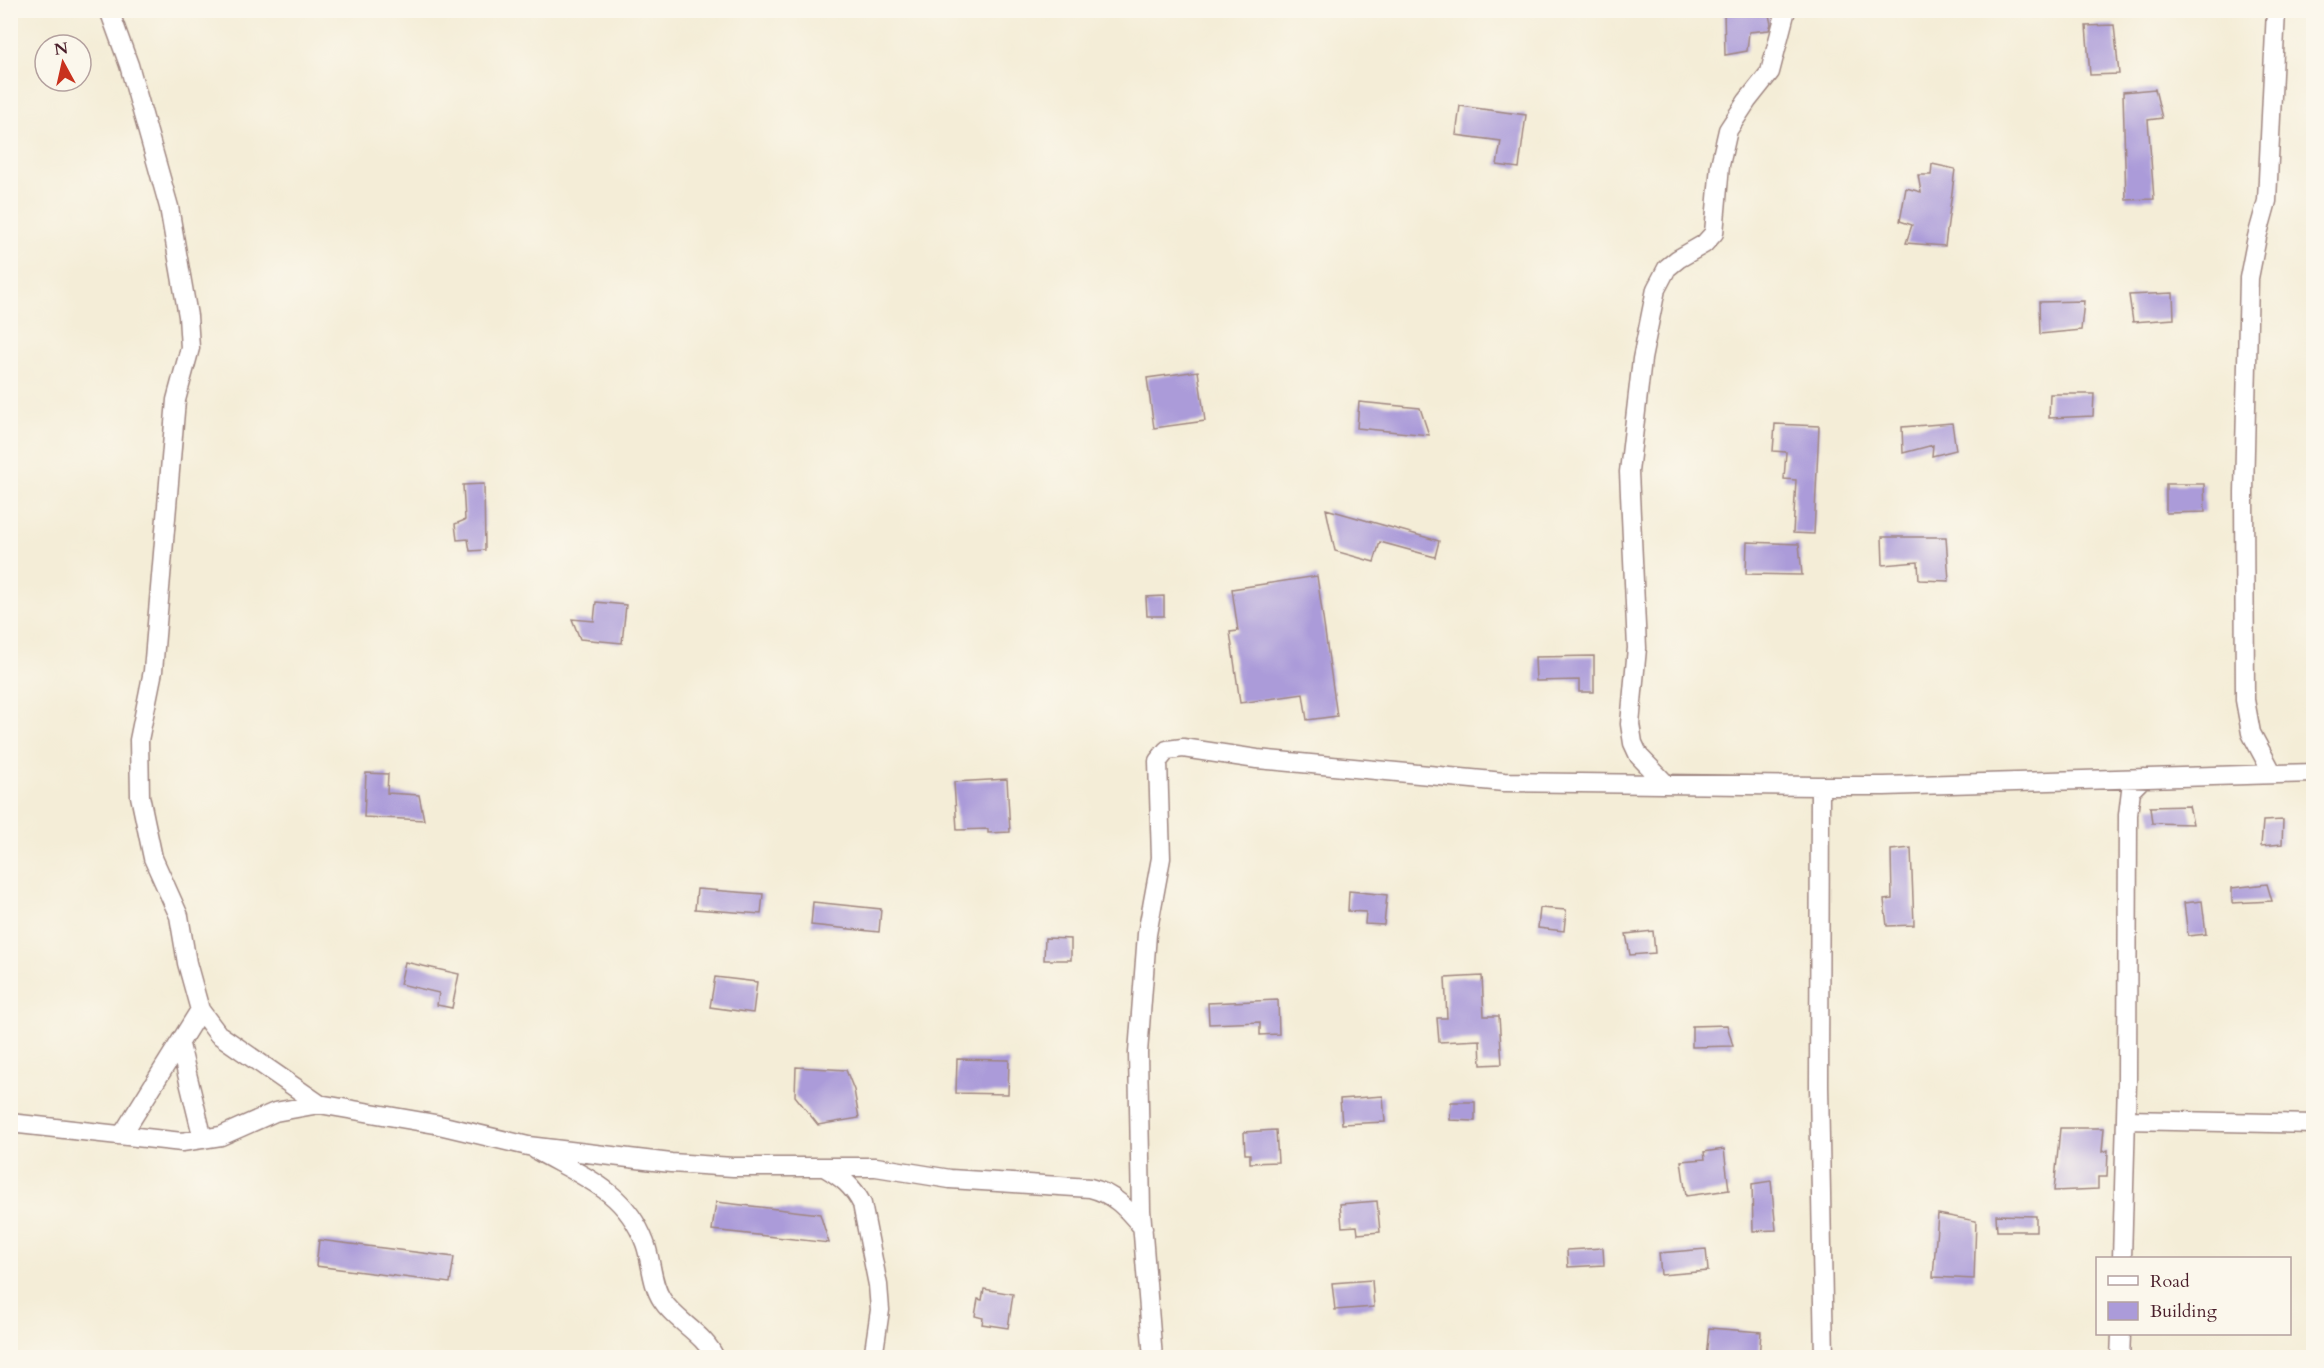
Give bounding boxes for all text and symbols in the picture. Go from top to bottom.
north arrow [33,33,93,93]
text: N [53,37,70,61]
legend [2096,1257,2291,1335]
text: Road [2150,1269,2190,1294]
text: Building [2150,1299,2218,1324]

